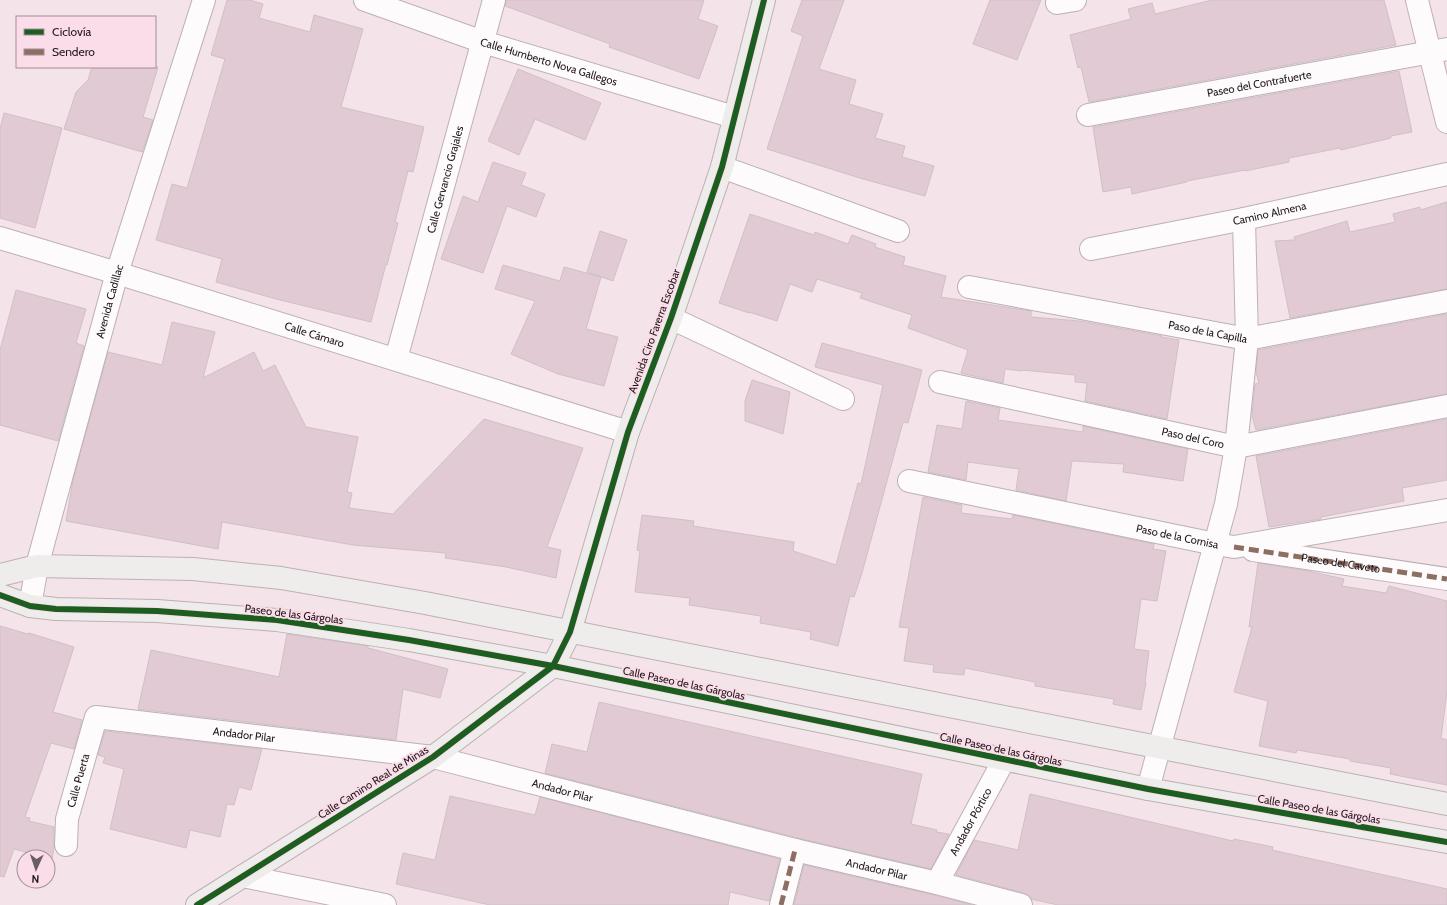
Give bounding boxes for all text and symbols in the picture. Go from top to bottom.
legend [16,16,156,68]
text: Ciclovía [52,24,91,39]
street label: Calle Humberto Nova Gallegos [479,35,619,89]
text: Sendero [52,44,95,59]
street label: Paseo del Contrafuerte [1206,67,1313,100]
street label: Calle Gervancio Grajales [424,124,466,235]
street label: Camino Almena [1232,198,1308,228]
street label: Avenida Cadillac [93,263,126,340]
street label: Avenida Ciro Farerra Escobar [625,266,683,395]
street label: Paso de la Capilla [1167,317,1249,346]
street label: Calle Cámaro [283,319,346,350]
street label: Paso del Coro [1160,424,1225,451]
street label: Paso de la Cornisa [1135,521,1220,552]
street label: Paseo del Caveto [1300,550,1381,576]
street label: Paseo de las Gárgolas [244,601,345,627]
street label: Calle Paseo de las Gárgolas [622,663,747,703]
street label: Andador Pilar [212,724,276,745]
street label: Calle Paseo de las Gárgolas [939,729,1064,769]
street label: Calle Camino Real de Minas [315,742,431,822]
street label: Calle Puerta [64,751,92,809]
street label: Andador Pilar [530,776,595,805]
street label: Andador Pórtico [946,785,995,858]
street label: Calle Paseo de las Gárgolas [1256,791,1382,827]
north arrow [16,849,56,889]
street label: Andador Pilar [845,855,909,883]
text: N [31,872,40,886]

